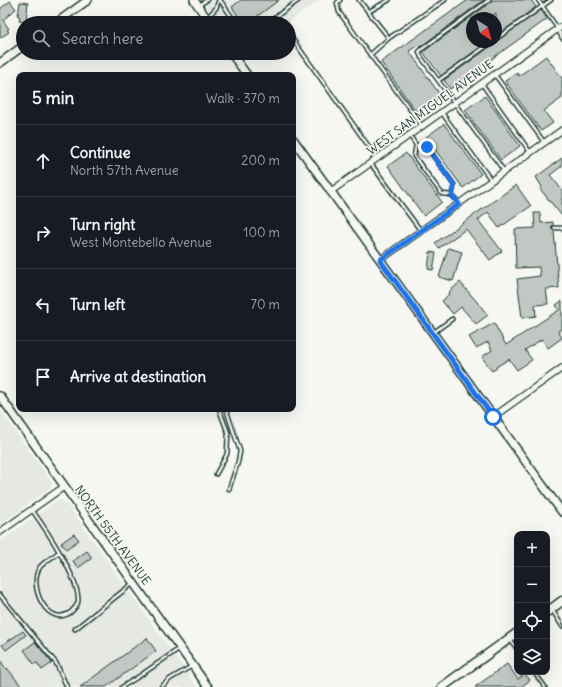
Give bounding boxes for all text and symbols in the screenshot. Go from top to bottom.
north arrow [466,12,502,48]
search box [16,16,296,60]
icon: search [30,27,52,49]
text: Search here [62,29,143,48]
street label: WEST SAN MIGUEL AVENUE [364,56,496,158]
text: 5 min [32,87,74,109]
text: Walk · 370 m [206,90,280,107]
route end [418,138,436,156]
text: Continue [70,143,131,162]
icon: ahead [32,150,54,172]
text: 200 m [241,152,280,169]
text: North 57th Avenue [70,162,179,179]
text: Turn right [70,215,135,234]
icon: right [32,222,54,244]
text: 100 m [243,224,280,241]
text: West Montebello Avenue [70,234,212,251]
icon: left [32,294,54,316]
text: Turn left [70,295,125,314]
text: 70 m [251,296,280,313]
icon: arrive [32,366,54,388]
text: Arrive at destination [70,367,206,386]
route start [484,408,502,426]
street label: NORTH 55TH AVENUE [72,482,154,588]
map controls [514,531,550,675]
button: + [514,531,550,567]
button: − [514,567,550,603]
button: locate [514,603,550,639]
button: layers [514,639,550,675]

